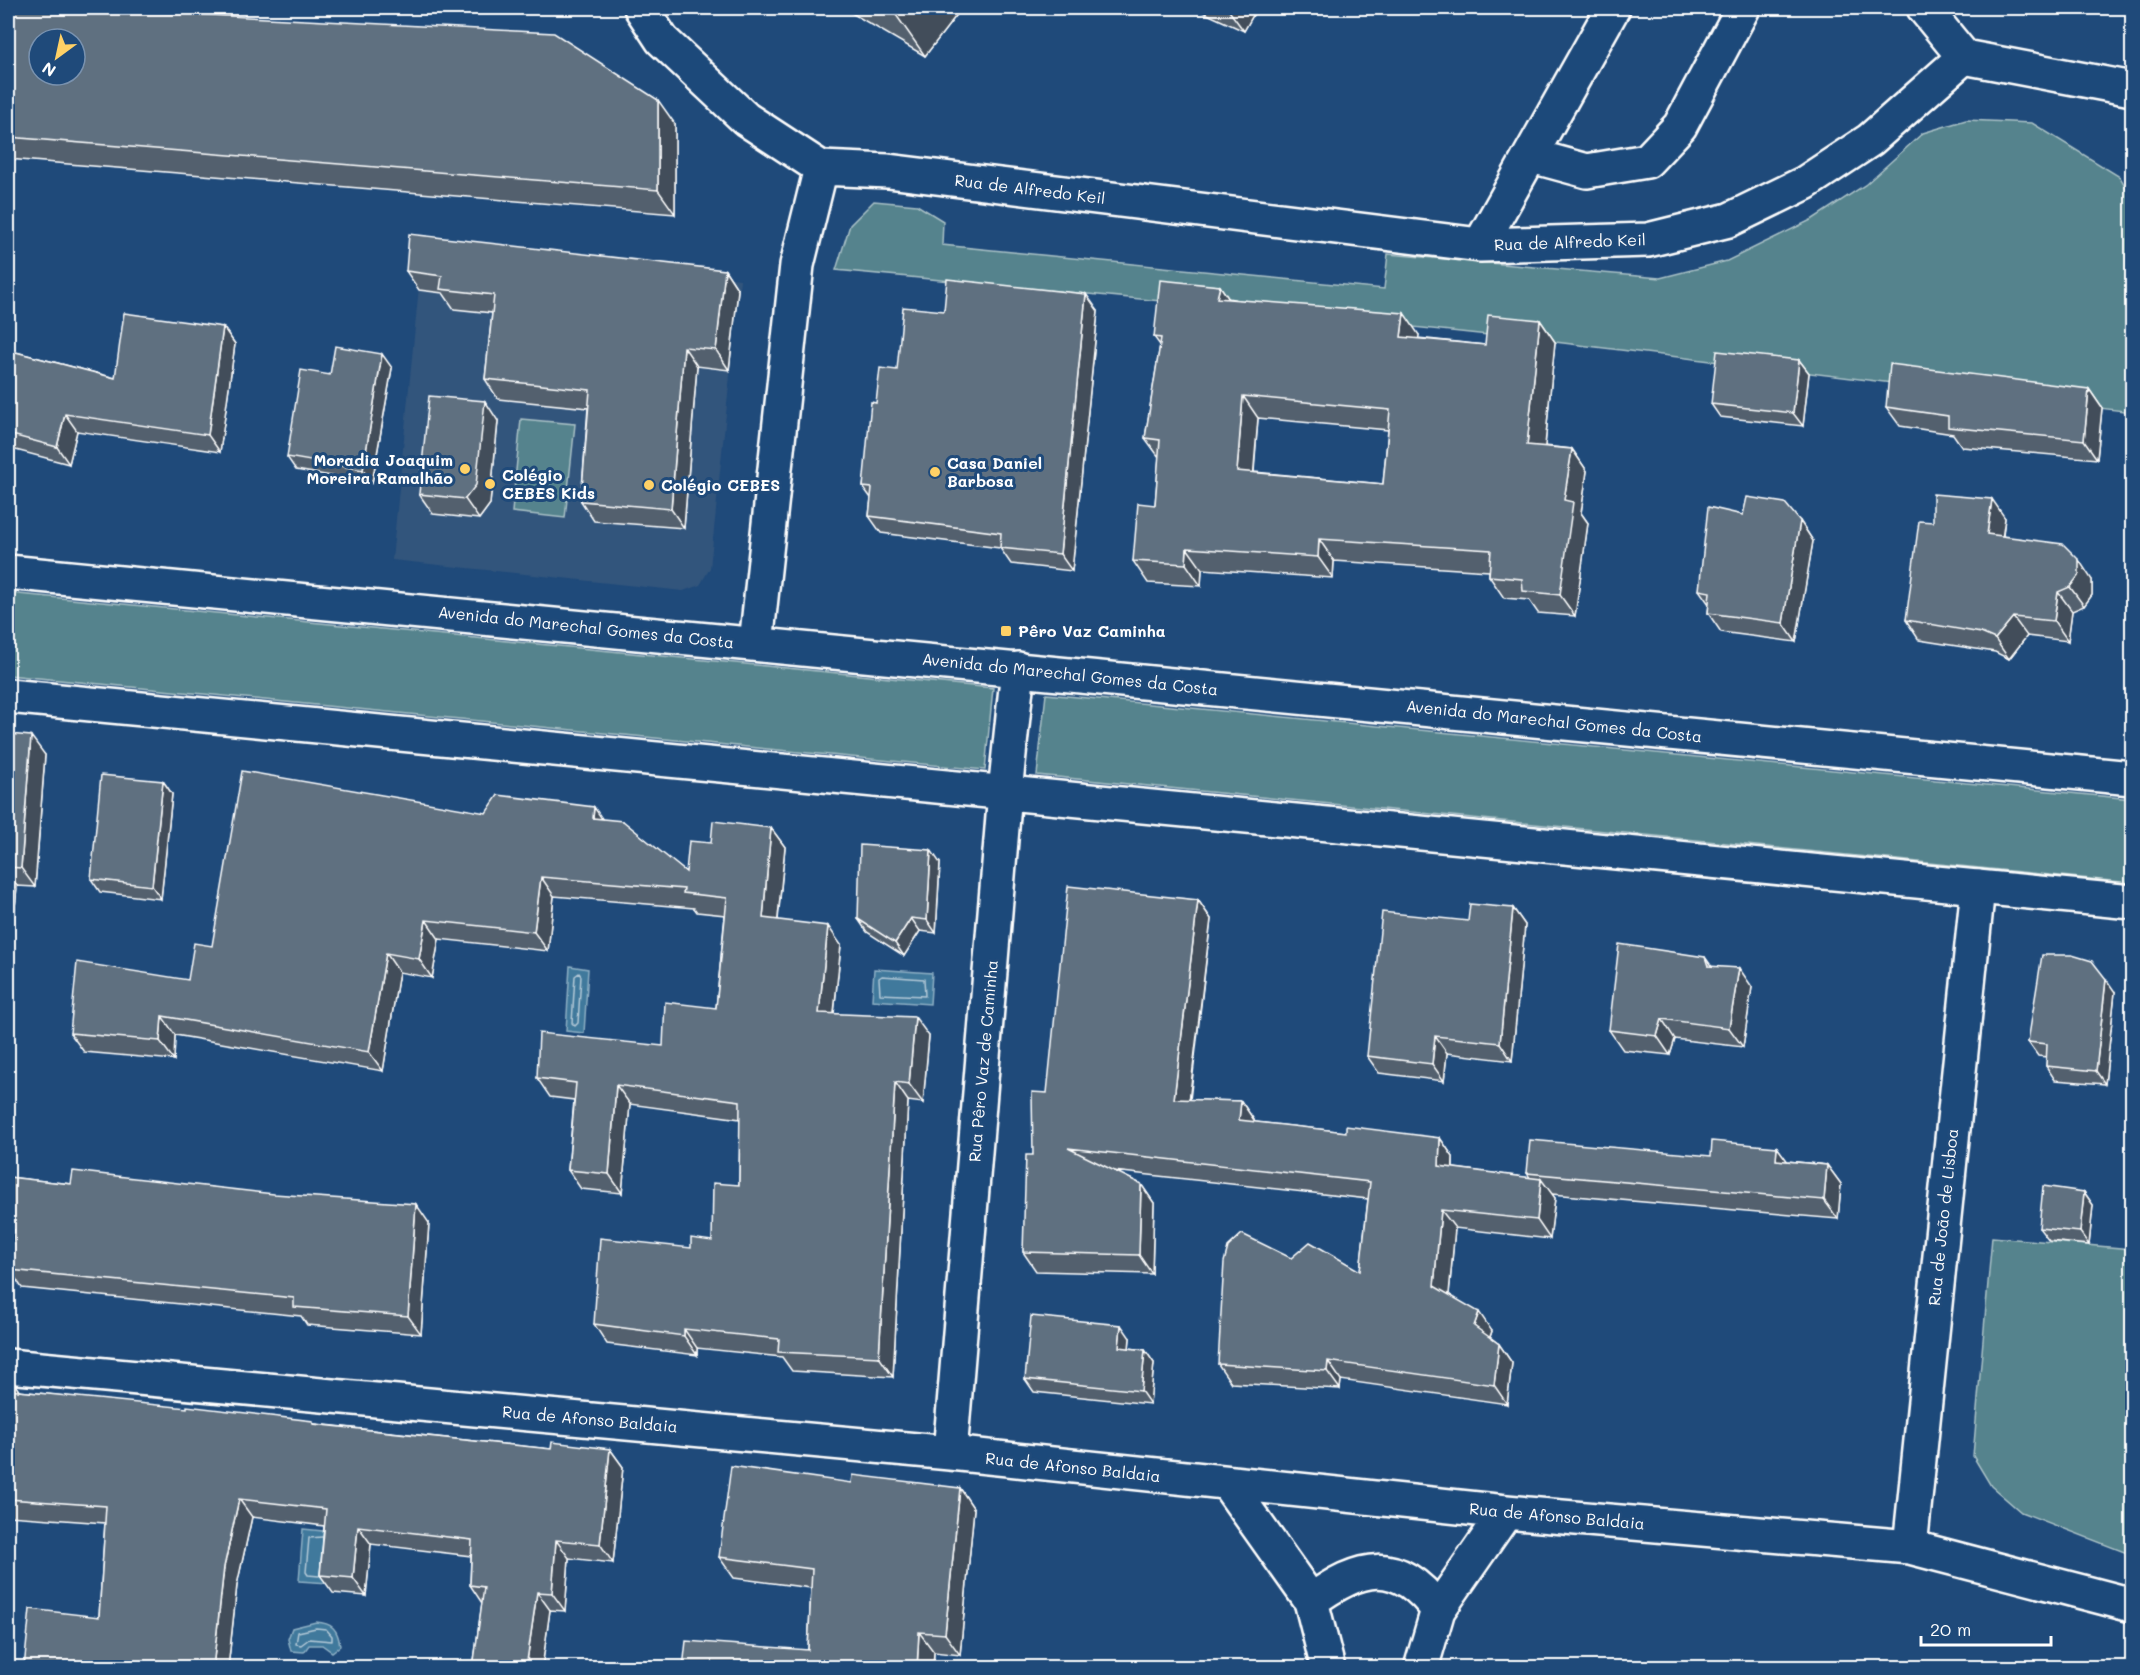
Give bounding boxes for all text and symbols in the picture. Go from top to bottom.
north arrow [27,27,87,87]
text: N [38,58,59,82]
street label: Rua de Alfredo Keil [953,169,1107,208]
street label: Rua de Alfredo Keil [1494,228,1646,255]
place label: Moradia Joaquim Moreira Ramalhão [307,449,453,488]
place label: Casa Daniel Barbosa [947,452,1042,491]
marker: Moradia Joaquim Moreira Ramalhão [458,462,472,476]
place label: Colégio CEBES Kids [502,464,595,503]
marker: Casa Daniel Barbosa [928,465,942,479]
place label: Colégio CEBES [661,474,780,495]
marker: Colégio CEBES Kids [483,477,497,491]
marker: Colégio CEBES [642,478,656,492]
street label: Avenida do Marechal Gomes da Costa [437,601,735,653]
place label: Pêro Vaz Caminha [1018,620,1166,641]
marker: Pêro Vaz Caminha [999,624,1013,638]
street label: Avenida do Marechal Gomes da Costa [921,648,1219,700]
street label: Avenida do Marechal Gomes da Costa [1405,695,1703,747]
street label: Rua Pêro Vaz de Caminha [963,959,1002,1163]
street label: Rua de João de Lisboa [1923,1127,1962,1307]
street label: Rua de Afonso Baldaia [501,1400,679,1437]
street label: Rua de Afonso Baldaia [984,1447,1162,1486]
street label: Rua de Afonso Baldaia [1468,1497,1646,1534]
scale bar [1921,1609,2052,1647]
text: 20 m [1930,1617,1971,1641]

